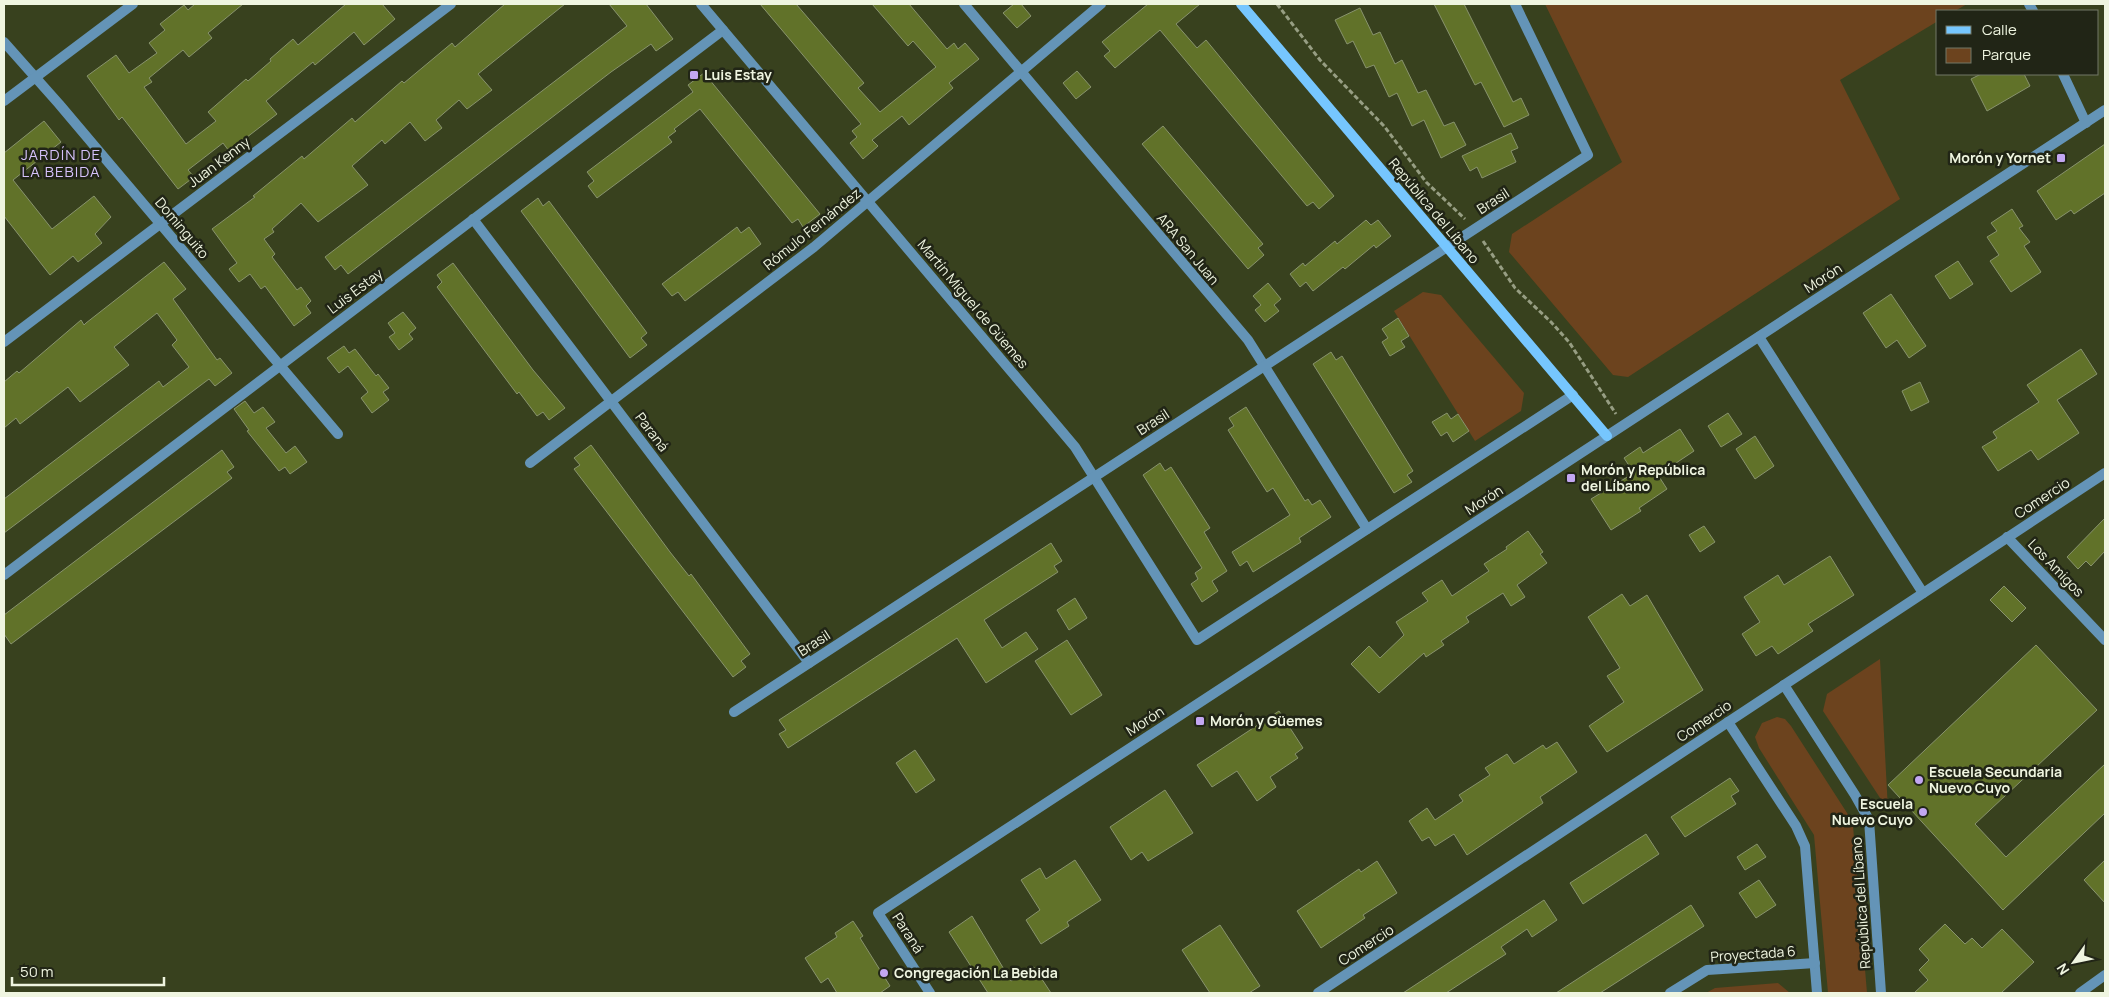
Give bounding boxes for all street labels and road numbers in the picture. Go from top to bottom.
street label: Juan Kenny [184,132,254,191]
street label: República del Líbano [1385,154,1484,267]
street label: Rómulo Fernández [759,183,864,274]
street label: Brasil [1473,183,1513,218]
street label: Dominguito [151,193,214,262]
street label: ARA San Juan [1153,209,1224,288]
street label: Martín Miguel de Güemes [914,235,1033,372]
street label: Morón [1800,258,1845,297]
street label: Luis Estay [323,263,387,318]
street label: Brasil [1133,404,1173,439]
street label: Paraná [631,408,673,455]
street label: Comercio [2010,473,2073,523]
street label: Morón [1461,480,1506,519]
street label: Los Amigos [2024,535,2089,601]
street label: Brasil [794,625,834,660]
street label: Comercio [1673,695,1735,746]
street label: Morón [1122,701,1167,740]
street label: República del Líbano [1846,836,1875,970]
street label: Paraná [888,909,929,957]
street label: Comercio [1334,920,1397,970]
street label: Proyectada 6 [1710,941,1796,966]

